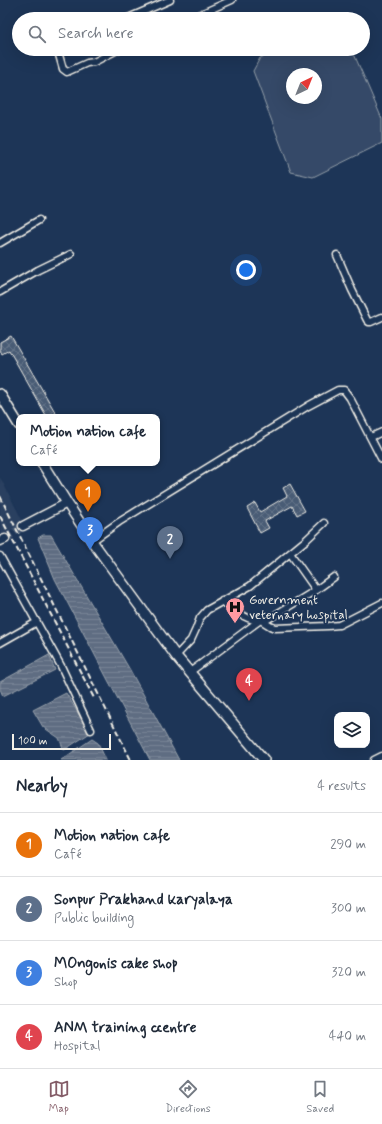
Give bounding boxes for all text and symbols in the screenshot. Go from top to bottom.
search box [12,12,370,56]
icon: search [26,23,48,45]
text: Search here [58,24,134,44]
north arrow [286,68,322,104]
your location [236,260,256,280]
popup [16,414,160,466]
text: Motion nation cafe [30,422,146,442]
text: Café [30,442,57,459]
pin: 1 [75,479,101,512]
pin: 3 [77,517,103,550]
pin: 2 [157,526,183,559]
place label: Government veternary hospital [249,592,348,624]
hospital icon: Government veternary hospital [224,596,246,624]
pin: 4 [236,668,262,701]
map controls [334,712,370,748]
button: layers [334,712,370,748]
scale bar [12,732,111,751]
text: 100 m [18,734,48,748]
text: Nearby [16,775,68,797]
text: 4 results [317,778,366,795]
text: Motion nation cafe [54,826,170,846]
text: 1 [26,836,32,853]
text: 290 m [330,836,366,853]
text: Café [54,846,81,863]
text: Sonpur Prakhand karyalaya [54,890,233,910]
text: 2 [26,900,32,917]
text: 300 m [331,900,366,917]
text: Public building [54,910,134,927]
text: MOngonis cake shop [54,954,178,974]
text: 3 [26,964,32,981]
text: 320 m [332,964,366,981]
text: Shop [54,974,78,991]
text: ANM training ccentre [54,1018,196,1038]
text: 4 [25,1028,33,1045]
text: 440 m [329,1028,366,1045]
text: Hospital [54,1038,100,1055]
tab: Map [48,1078,70,1116]
tab: Directions [165,1078,211,1116]
tab: Saved [306,1078,334,1116]

